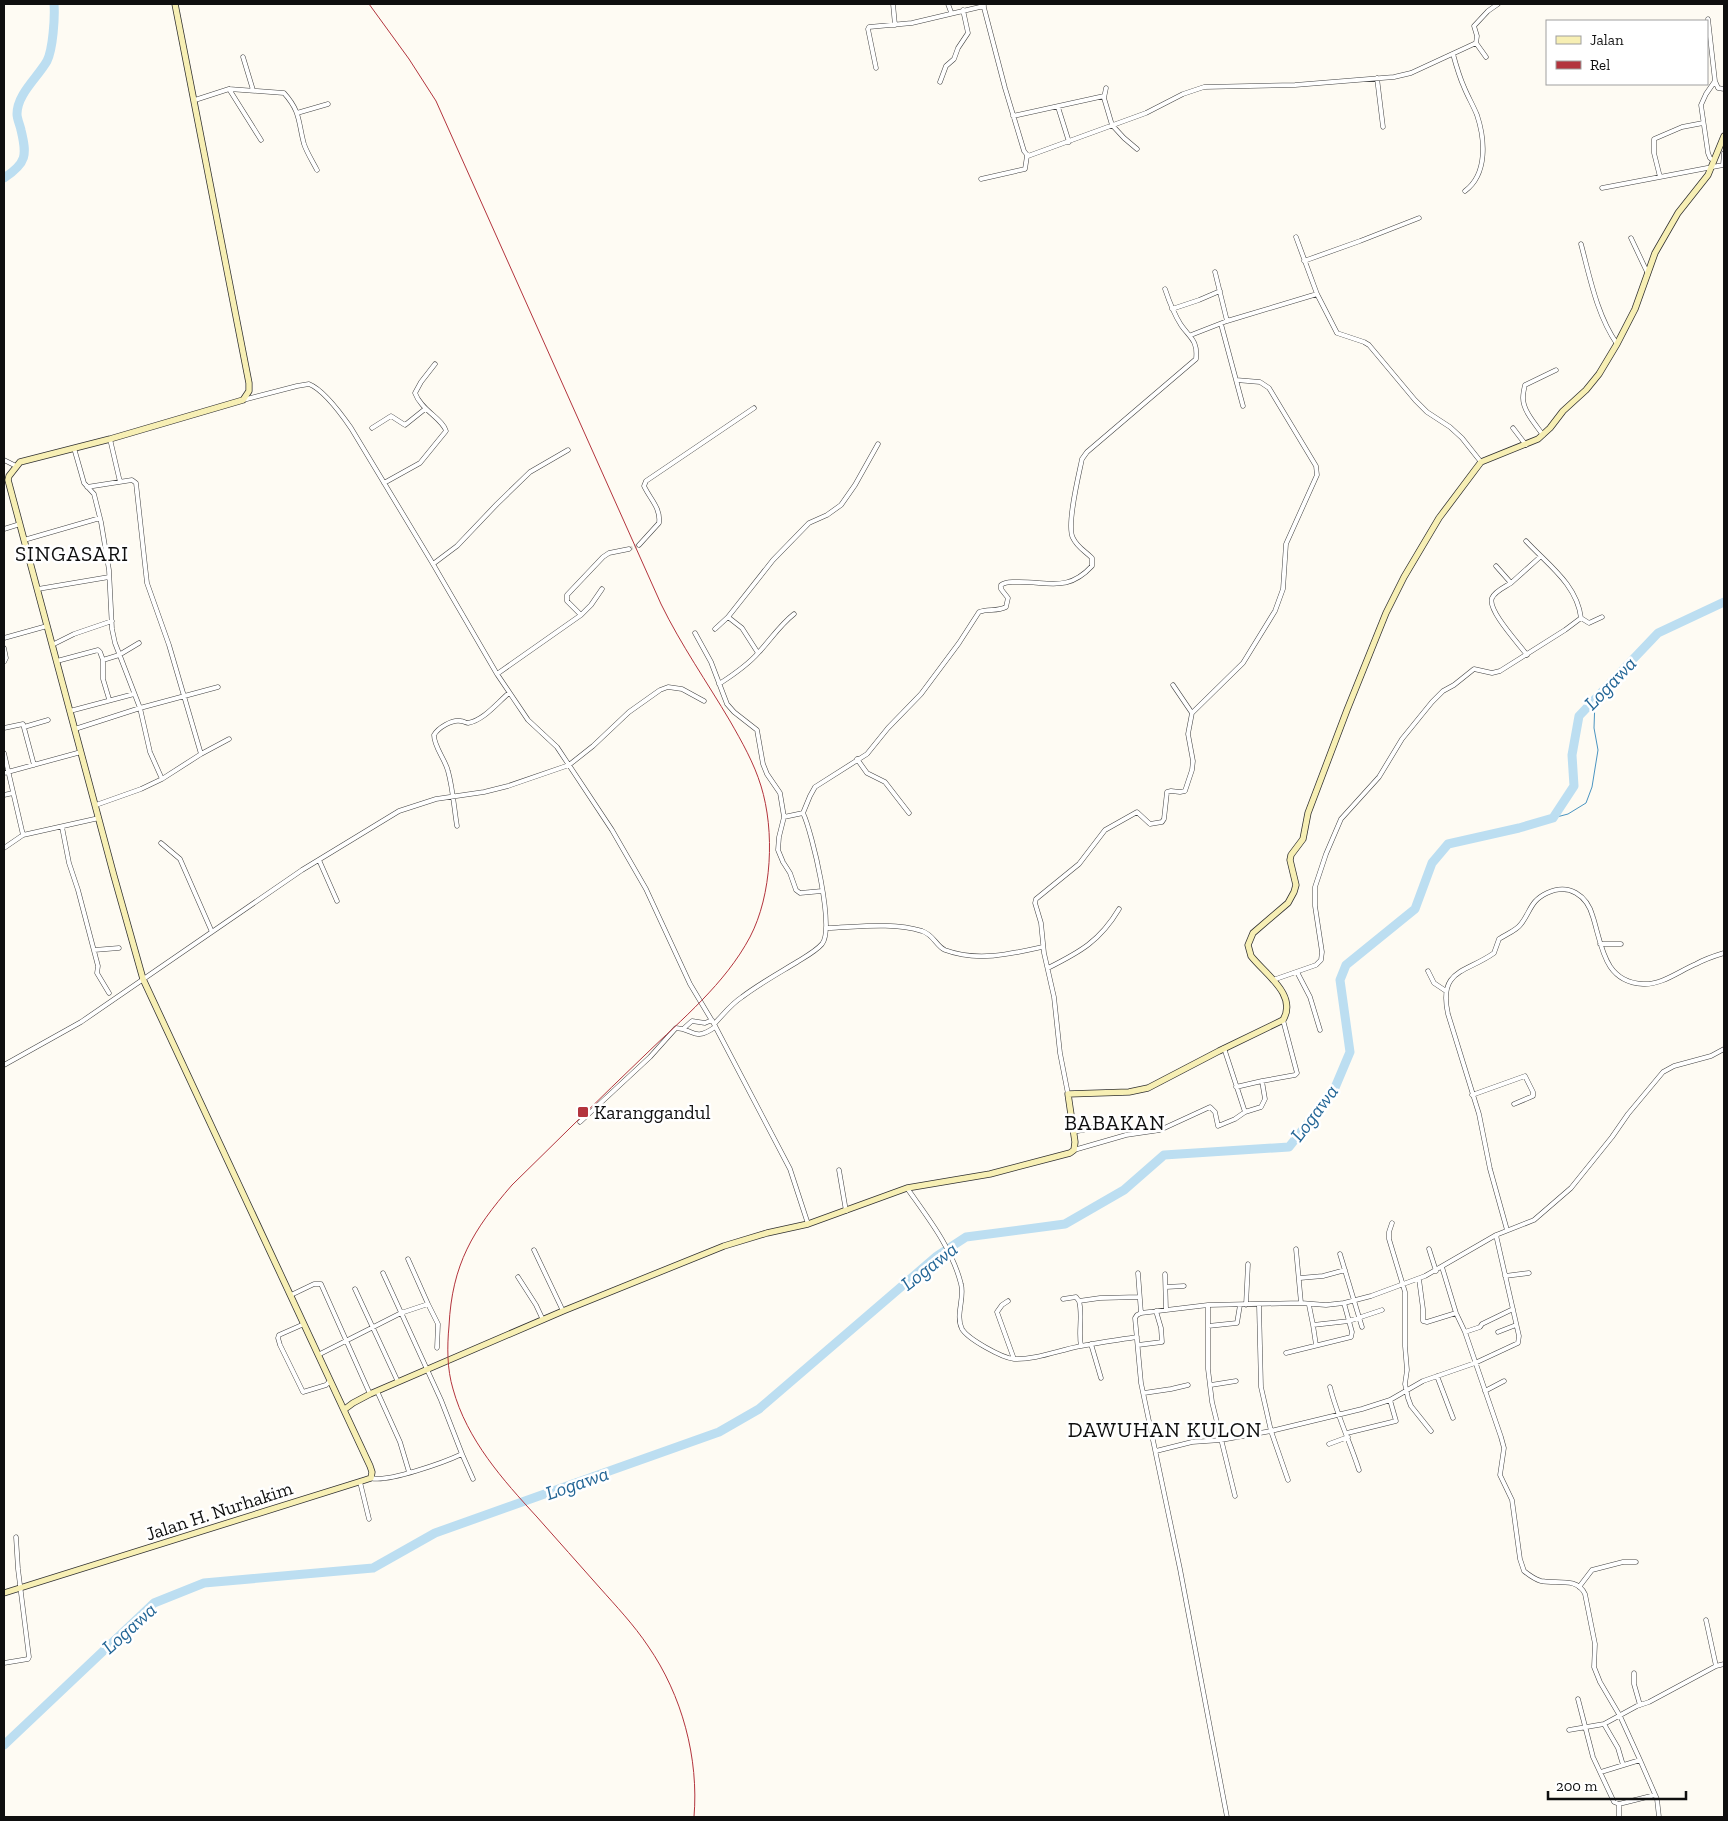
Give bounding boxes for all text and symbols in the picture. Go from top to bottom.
legend [1546,20,1708,85]
text: Jalan [1590,31,1624,49]
text: Rel [1590,56,1610,74]
district label: SINGASARI [15,541,129,566]
water label: Logawa [1579,651,1641,715]
water label: Logawa [1285,1080,1343,1146]
place label: Karanggandul [594,1101,710,1124]
marker: Karanggandul [576,1105,590,1119]
district label: BABAKAN [1064,1110,1166,1135]
water label: Logawa [896,1237,962,1295]
district label: DAWUHAN KULON [1068,1417,1262,1442]
water label: Logawa [542,1461,612,1505]
street label: Jalan H. Nurhakim [143,1476,296,1546]
water label: Logawa [97,1597,161,1659]
scale bar [1548,1768,1686,1800]
text: 200 m [1556,1777,1597,1795]

